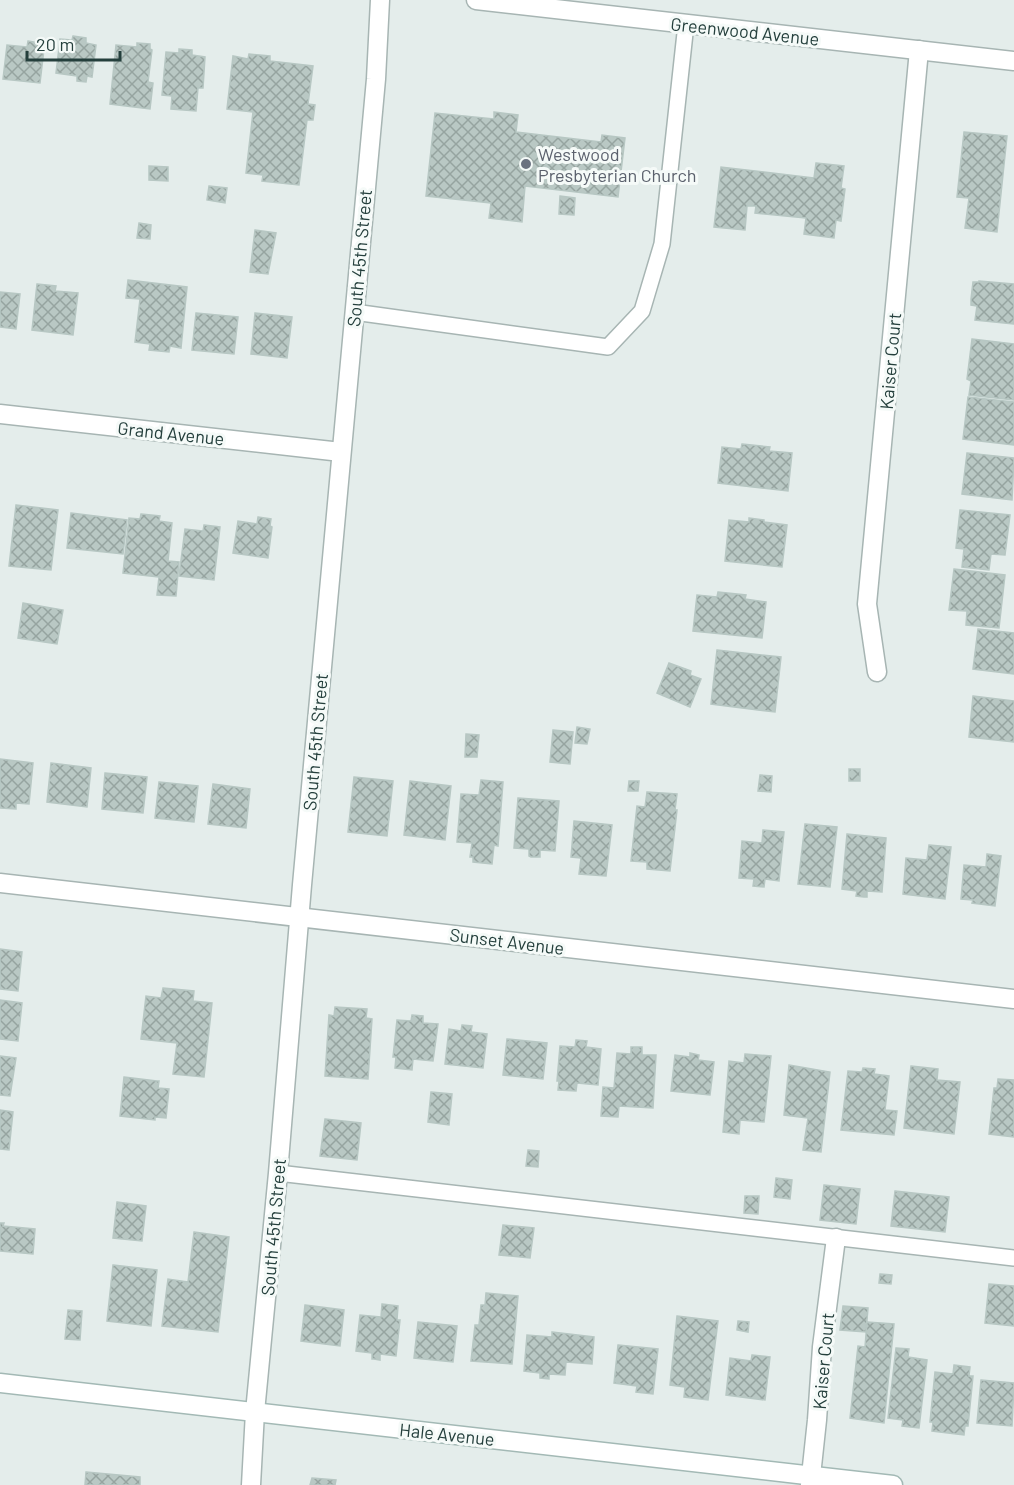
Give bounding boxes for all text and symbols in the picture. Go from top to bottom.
street label: Greenwood Avenue [670,12,820,50]
scale bar [27,24,120,62]
text: 20 m [36,33,74,55]
place label: Westwood Presbyterian Church [538,143,697,186]
marker: Westwood Presbyterian Church [519,157,533,171]
street label: South 45th Street [342,188,376,328]
street label: Kaiser Court [875,312,905,410]
street label: Grand Avenue [117,416,225,450]
street label: South 45th Street [298,672,332,812]
street label: Sunset Avenue [448,923,566,959]
street label: South 45th Street [256,1157,290,1297]
street label: Kaiser Court [808,1312,838,1410]
street label: Hale Avenue [398,1418,496,1450]

